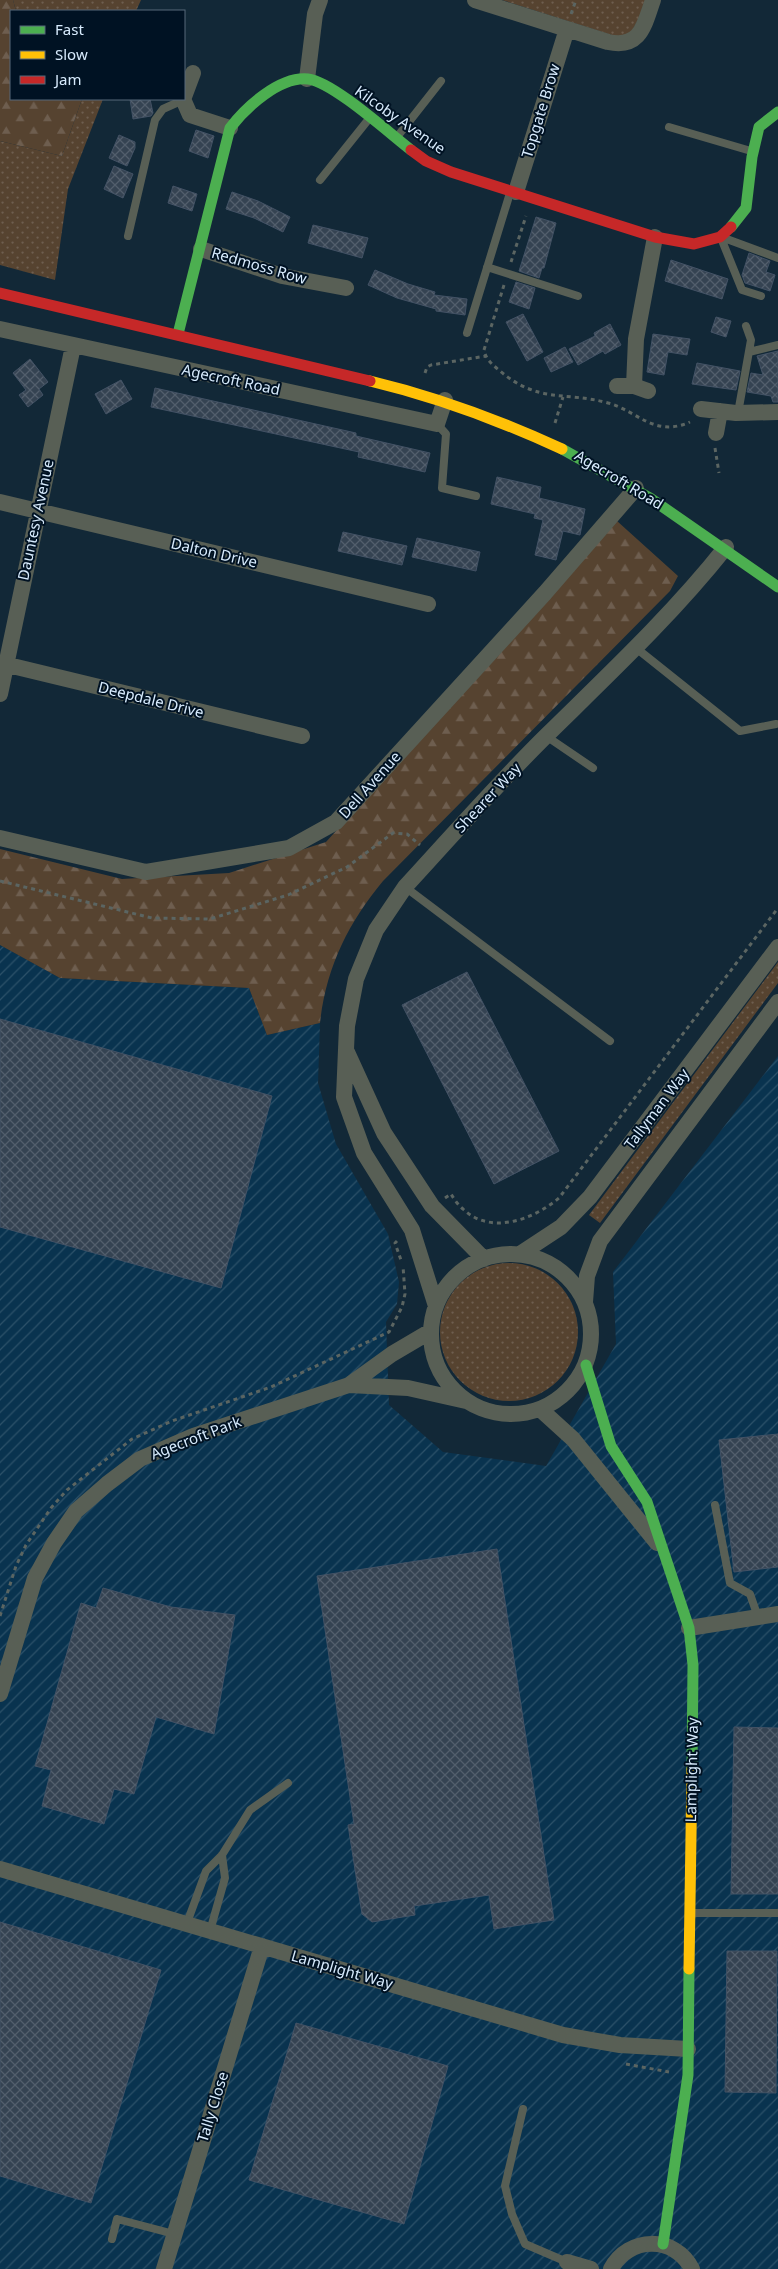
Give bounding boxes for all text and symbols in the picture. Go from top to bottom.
legend [10,10,185,100]
text: Fast [55,19,84,39]
text: Slow [55,44,88,64]
street label: Topgate Brow [516,61,564,160]
text: Jam [53,69,82,89]
street label: Kilcoby Avenue [351,80,450,158]
street label: Redmoss Row [209,242,309,288]
street label: Agecroft Road [180,359,282,399]
street label: Agecroft Road [572,445,668,513]
street label: Dauntesy Avenue [12,457,58,582]
street label: Dalton Drive [169,532,259,572]
street label: Deepdale Drive [96,676,206,722]
street label: Dell Avenue [334,747,405,822]
street label: Shearer Way [450,758,525,837]
street label: Tallyman Way [619,1064,693,1153]
street label: Agecroft Park [147,1411,244,1464]
street label: Lamplight Way [680,1717,702,1823]
street label: Lamplight Way [289,1945,396,1993]
street label: Tally Close [192,2069,232,2144]

